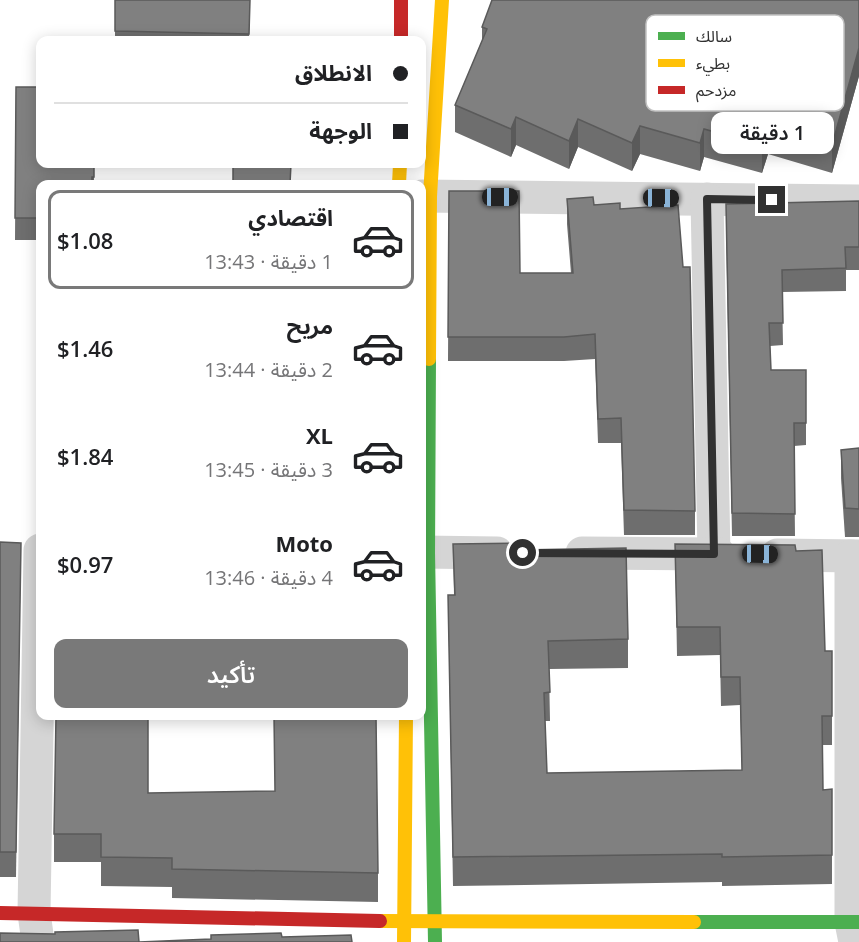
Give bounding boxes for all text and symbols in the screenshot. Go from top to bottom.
legend [646,15,844,111]
text: سالك [696,25,732,47]
text: بطيء [696,52,730,76]
text: الانطلاق [295,57,372,87]
text: مزدحم [696,79,736,103]
callout: 1 دقيقة [710,113,834,155]
text: الوجهة [309,115,372,145]
text: 1 دقيقة [740,119,805,146]
route end [758,186,785,213]
car [482,188,518,206]
car [643,189,679,207]
text: اقتصادي [248,202,333,232]
icon: car [351,213,405,267]
text: $1.08 [57,225,113,255]
text: 1 دقيقة · 13:43 [204,248,333,275]
text: مريح [287,310,333,340]
icon: car [351,321,405,375]
text: $1.46 [57,333,113,363]
text: 2 دقيقة · 13:44 [204,356,333,383]
text: XL [306,420,333,450]
icon: car [351,429,405,483]
text: $1.84 [57,441,113,471]
text: 3 دقيقة · 13:45 [204,456,333,483]
text: Moto [275,528,333,558]
icon: car [351,537,405,591]
route start [509,539,536,566]
car [742,545,778,563]
text: $0.97 [57,549,113,579]
text: 4 دقيقة · 13:46 [204,564,333,591]
button: تأكيد [54,639,408,708]

